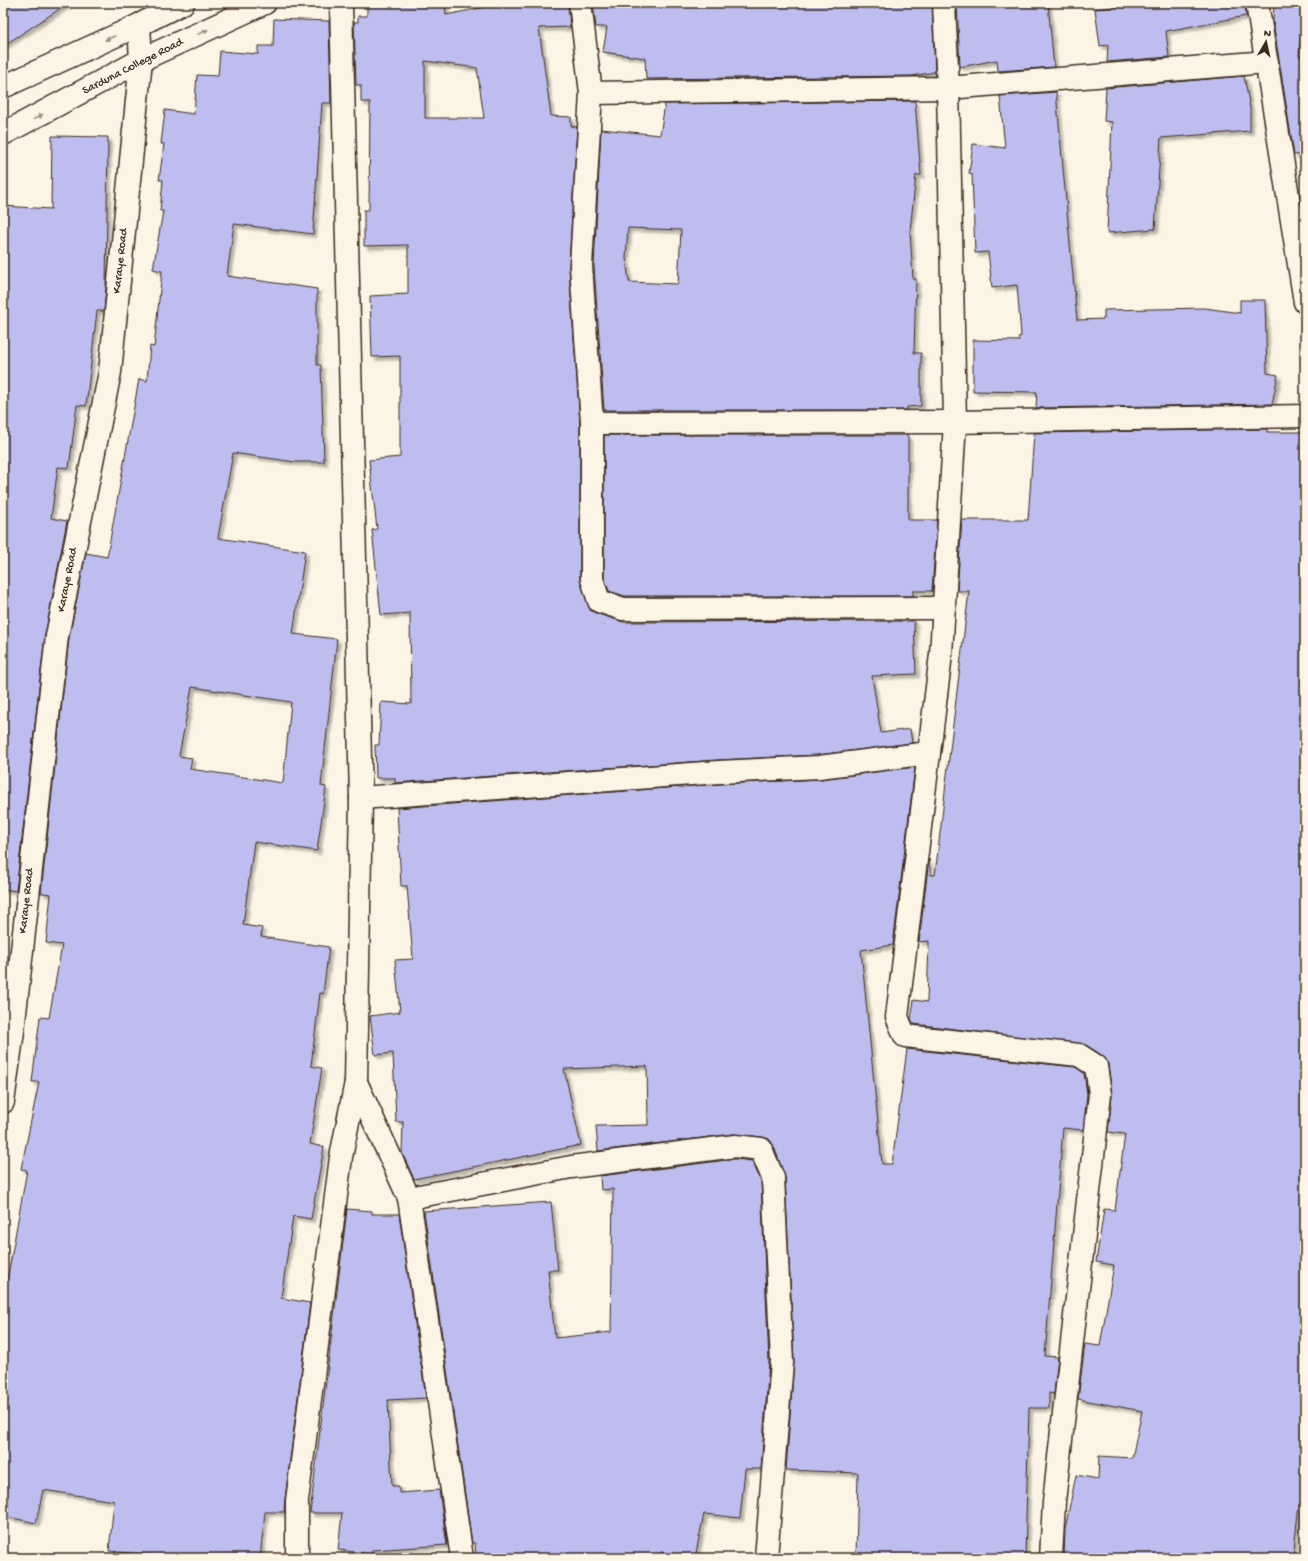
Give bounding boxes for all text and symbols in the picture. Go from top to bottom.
north arrow [1246,22,1286,62]
text: N [1263,28,1272,41]
one-way arrow [197,29,209,35]
street label: Sarduna College Road [81,35,186,98]
one-way arrow [103,36,115,42]
one-way arrow [32,113,44,120]
street label: Karaye Road [111,227,131,294]
street label: Karaye Road [55,546,81,613]
street label: Karaye Road [17,867,37,934]

